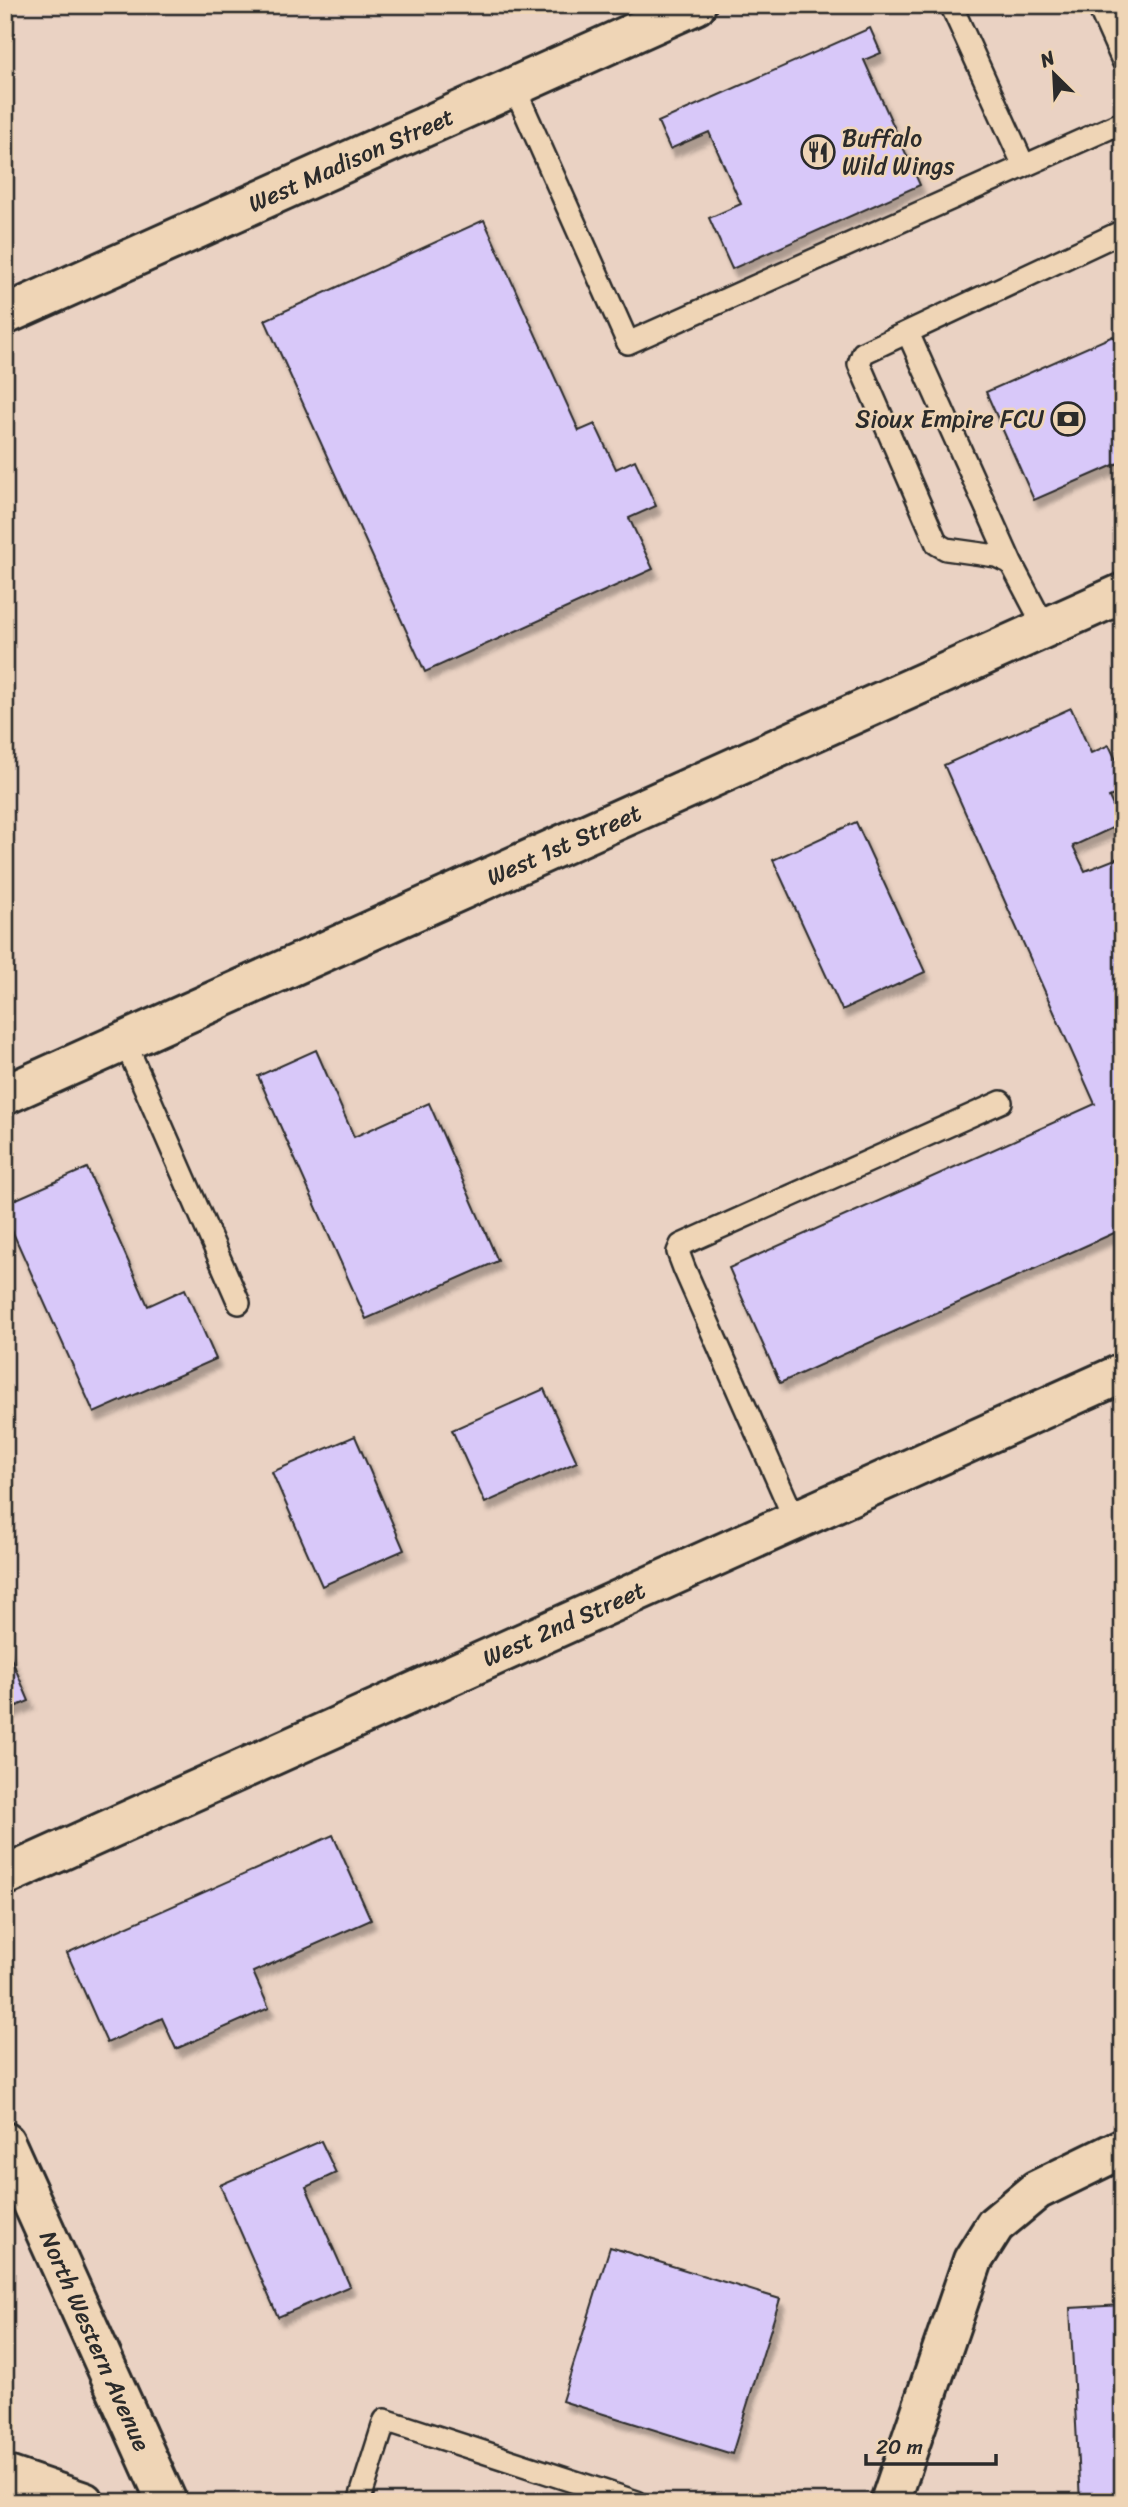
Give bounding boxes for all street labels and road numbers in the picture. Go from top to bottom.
street label: West Madison Street [241,96,461,224]
street label: West 1st Street [480,792,648,898]
street label: West 2nd Street [476,1569,652,1679]
street label: North Western Avenue [27,2224,163,2459]

